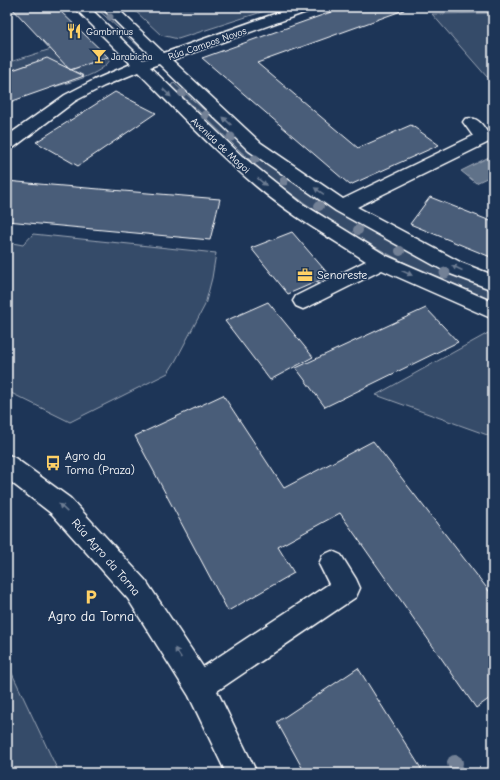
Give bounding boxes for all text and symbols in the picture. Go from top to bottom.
restaurant icon: Gambrinus [65,22,83,40]
street label: Rúa Campos Novos [166,25,248,63]
place label: Gambrinus [86,26,133,38]
bar icon: Jarabicha [90,47,108,65]
place label: Jarabicha [111,51,153,63]
one-way arrow [162,88,172,98]
street label: Avenida de Magoi [188,115,252,176]
one-way arrow [221,116,232,125]
one-way arrow [256,178,267,187]
one-way arrow [314,187,324,195]
one-way arrow [451,265,463,271]
office icon: Senoreste [296,266,314,284]
place label: Senoreste [317,268,367,282]
one-way arrow [402,270,413,276]
place label: Agro da Torna (Praza) [65,449,135,477]
bus stop icon: Agro da Torna (Praza) [44,454,62,472]
one-way arrow [58,503,68,513]
street label: Rúa Agro da Torna [69,516,143,598]
parking icon: Agro da Torna [82,588,100,606]
place label: Agro da Torna [48,608,134,625]
one-way arrow [174,648,182,658]

